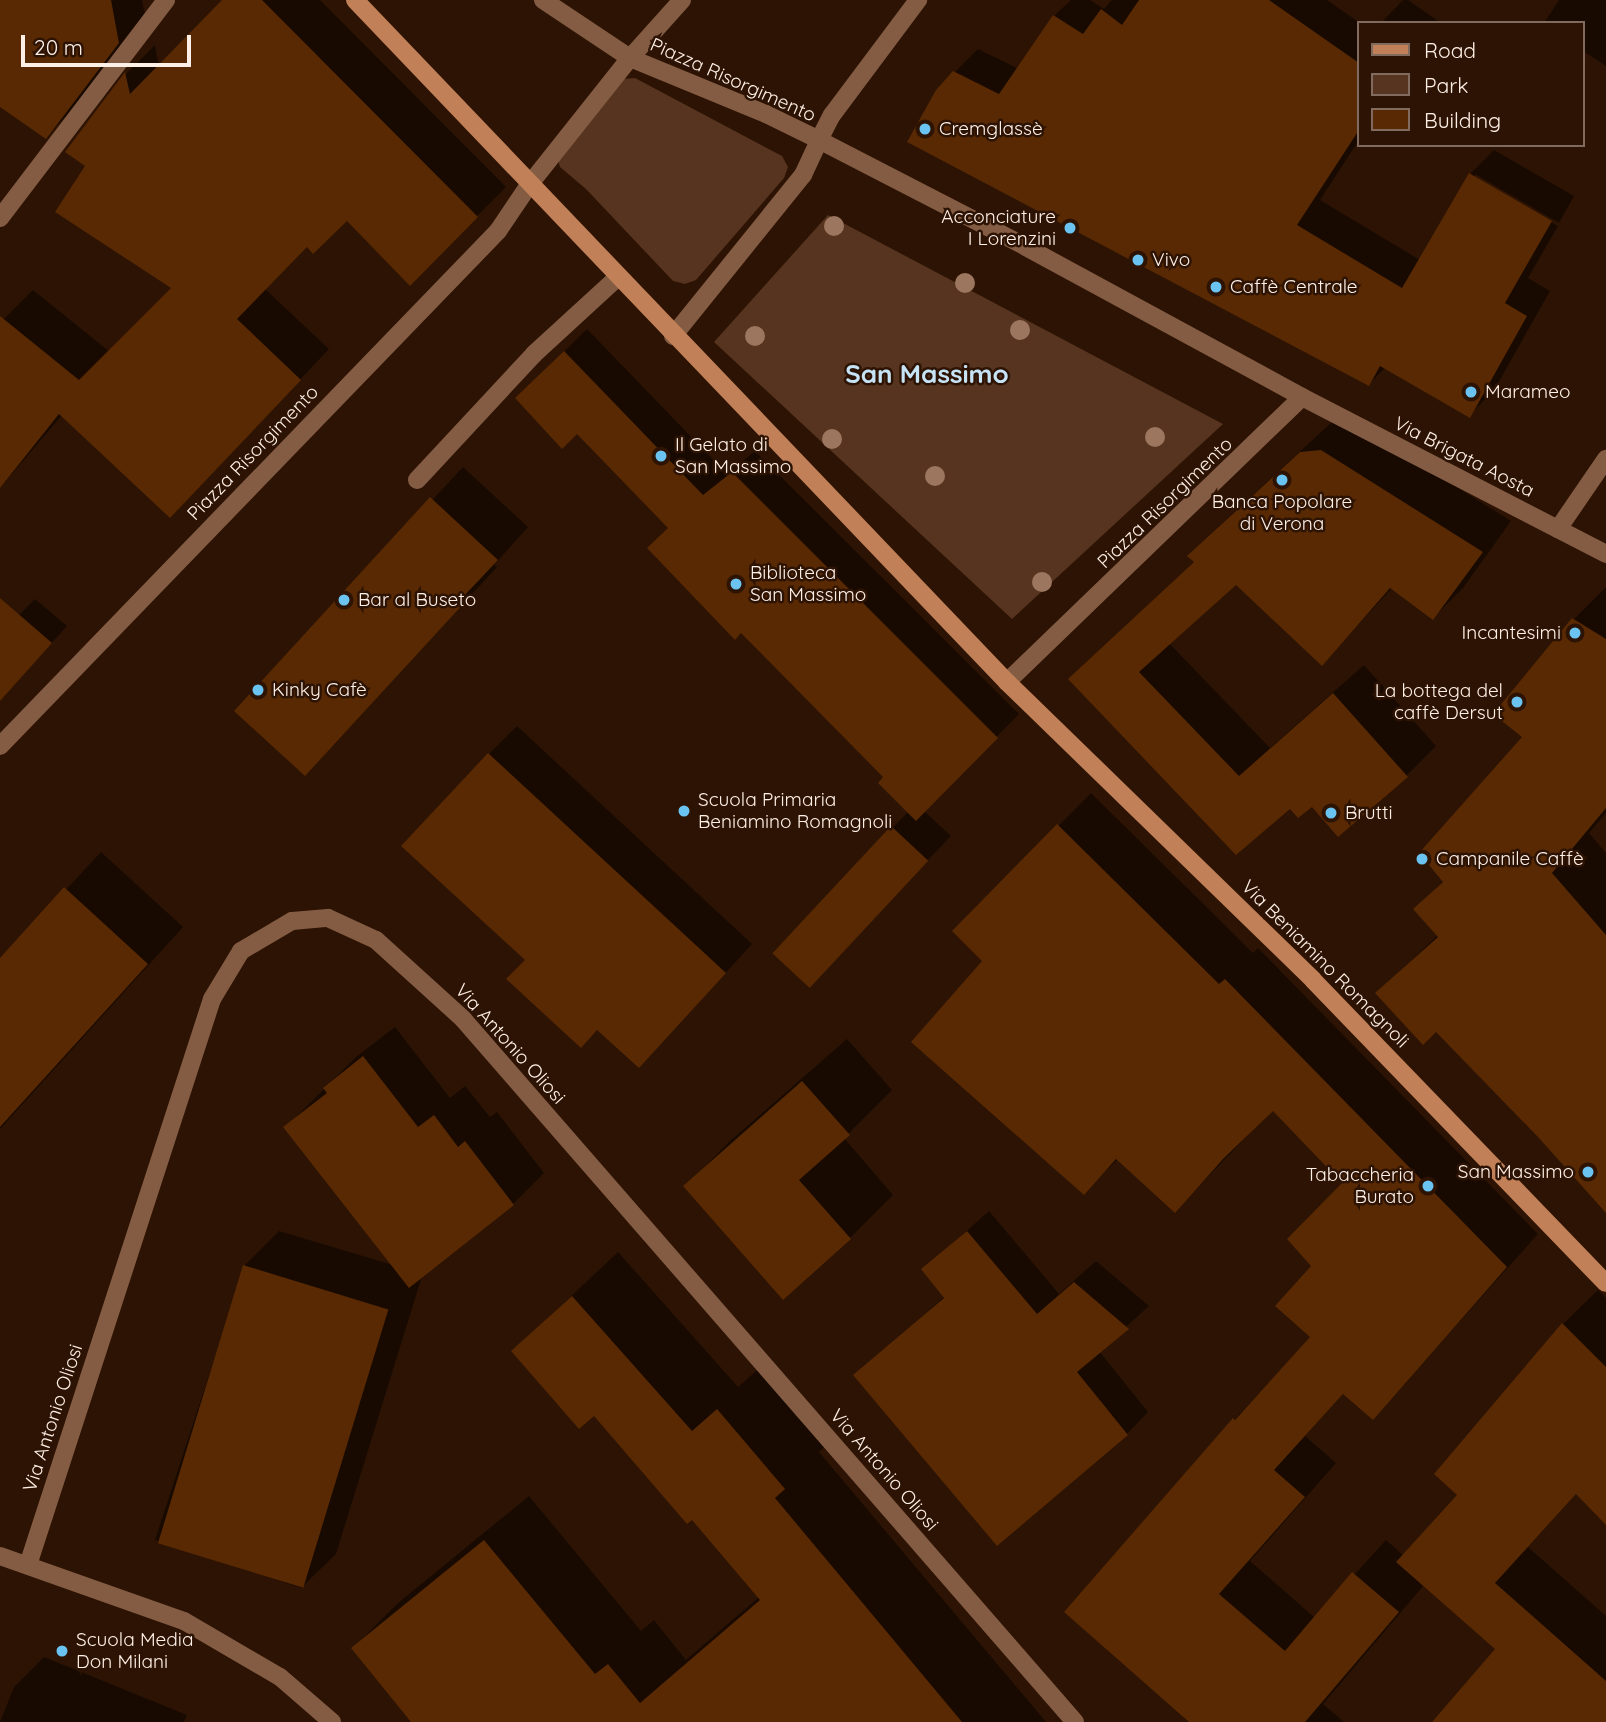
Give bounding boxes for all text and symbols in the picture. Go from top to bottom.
scale bar [24,21,194,65]
legend [1358,21,1585,147]
street label: Piazza Risorgimento [647,33,819,127]
text: 20 m [34,34,83,60]
text: Road [1424,37,1476,63]
text: Park [1424,72,1468,98]
text: Building [1424,107,1501,133]
place label: Cremglassè [939,118,1043,140]
marker: Cremglassè [917,121,933,137]
place label: Acconciature I Lorenzini [941,206,1056,250]
marker: Acconciature I Lorenzini [1062,220,1078,236]
place label: Vivo [1152,249,1190,271]
marker: Vivo [1130,252,1146,268]
place label: Caffè Centrale [1230,276,1358,298]
marker: Caffè Centrale [1208,279,1224,295]
district label: San Massimo [845,358,1009,390]
street label: Piazza Risorgimento [183,381,323,525]
place label: Marameo [1485,381,1570,403]
marker: Marameo [1463,384,1479,400]
street label: Via Brigata Aosta [1390,412,1538,502]
street label: Piazza Risorgimento [1093,433,1237,573]
place label: Il Gelato di San Massimo [675,434,791,478]
marker: Il Gelato di San Massimo [653,448,669,464]
marker: Banca Popolare di Verona [1274,472,1290,488]
place label: Banca Popolare di Verona [1212,491,1352,535]
place label: Biblioteca San Massimo [750,562,866,606]
marker: Biblioteca San Massimo [728,576,744,592]
place label: Bar al Buseto [358,589,476,611]
marker: Bar al Buseto [336,592,352,608]
place label: Incantesimi [1461,622,1561,644]
marker: Incantesimi [1567,625,1583,641]
place label: Kinky Cafè [272,679,367,701]
place label: La bottega del caffè Dersut [1375,680,1503,724]
marker: Kinky Cafè [250,682,266,698]
marker: La bottega del caffè Dersut [1509,694,1525,710]
place label: Scuola Primaria Beniamino Romagnoli [698,789,892,833]
place label: Brutti [1345,802,1392,824]
marker: Scuola Primaria Beniamino Romagnoli [676,803,692,819]
marker: Brutti [1323,805,1339,821]
place label: Campanile Caffè [1436,848,1584,870]
marker: Campanile Caffè [1414,851,1430,867]
street label: Via Beniamino Romagnoli [1236,875,1414,1053]
street label: Via Antonio Oliosi [450,979,570,1109]
place label: San Massimo [1458,1161,1574,1183]
place label: Tabaccheria Burato [1306,1164,1414,1208]
marker: San Massimo [1580,1164,1596,1180]
marker: Tabaccheria Burato [1420,1178,1436,1194]
street label: Via Antonio Oliosi [18,1341,88,1495]
street label: Via Antonio Oliosi [825,1405,943,1535]
place label: Scuola Media Don Milani [76,1629,193,1673]
marker: Scuola Media Don Milani [54,1643,70,1659]

